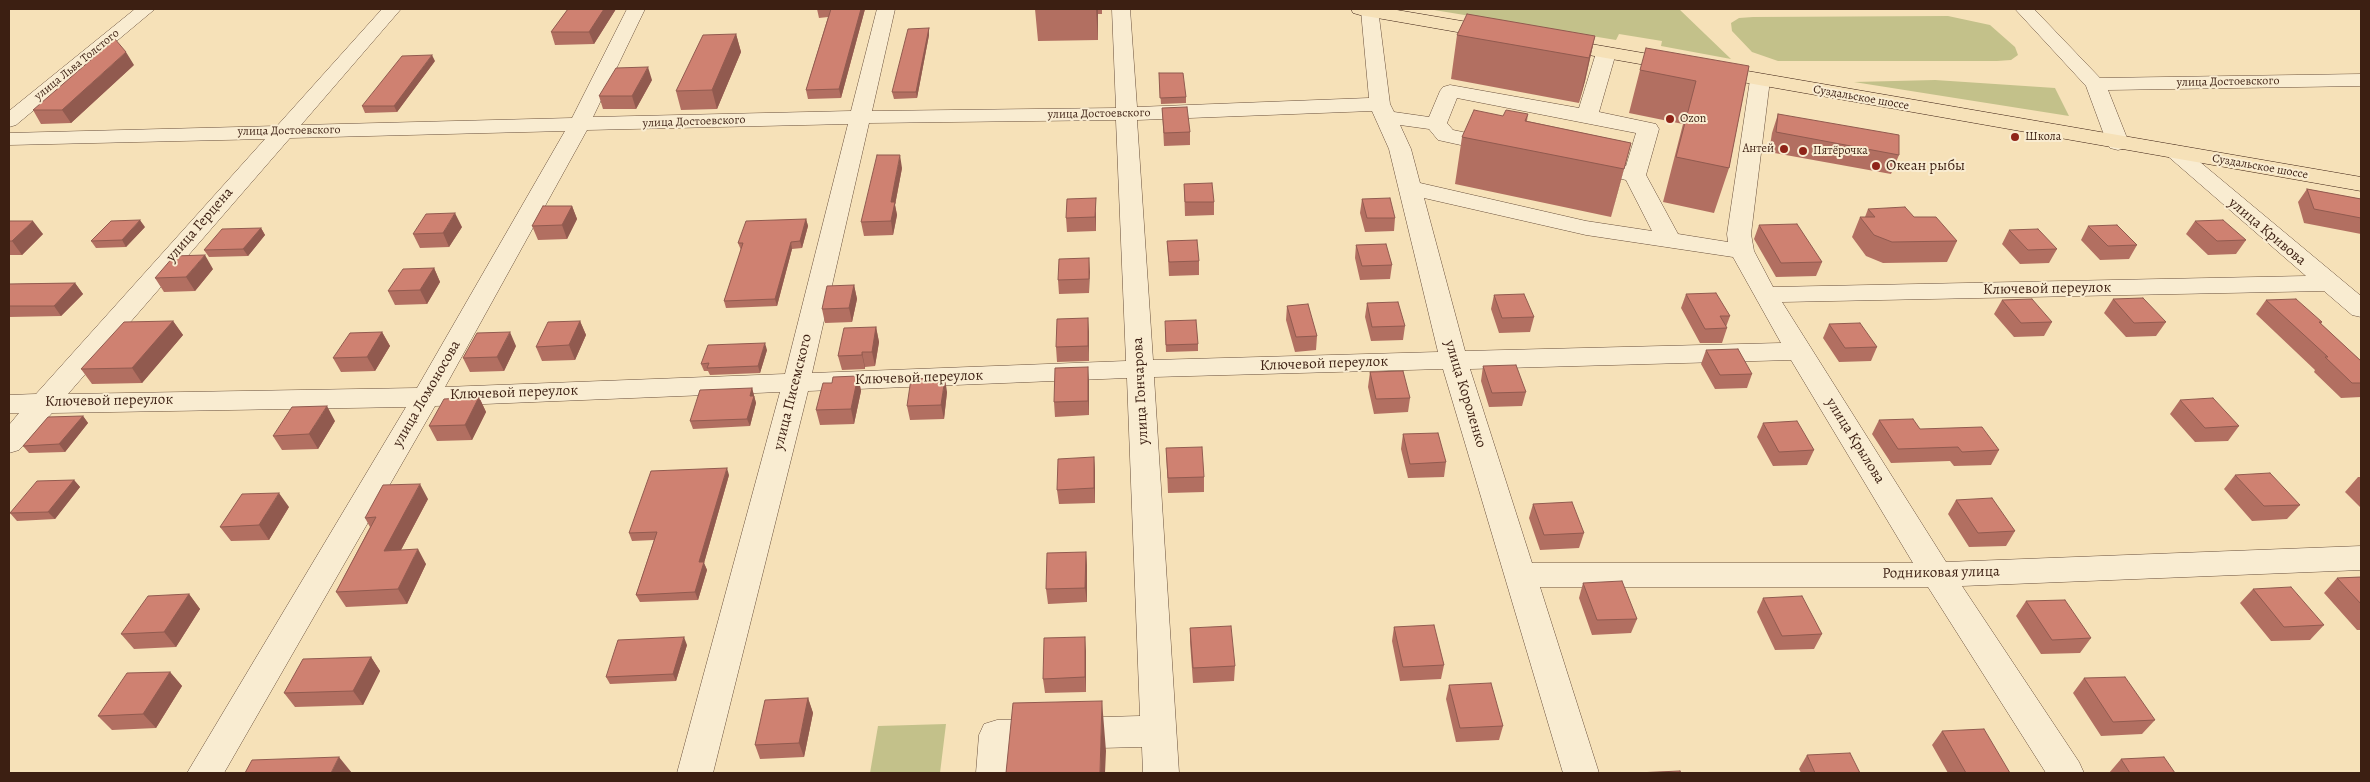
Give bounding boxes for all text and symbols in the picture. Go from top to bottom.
street label: улица Льва Толстого [32,26,122,104]
street label: улица Достоевского [2176,74,2280,90]
street label: Суздальское шоссе [1812,82,1910,114]
street label: улица Достоевского [1047,106,1151,122]
place label: Ozon [1680,112,1706,126]
street label: улица Достоевского [642,113,746,131]
marker: Ozon [1664,113,1676,125]
street label: улица Достоевского [237,123,341,139]
place label: Школа [2025,130,2061,144]
marker: Школа [2009,131,2021,143]
place label: Антей [1742,142,1774,156]
marker: Антей [1778,143,1790,155]
place label: Пятёрочка [1813,144,1868,158]
marker: Пятёрочка [1797,145,1809,157]
street label: Суздальское шоссе [2211,151,2309,183]
place label: Океан рыбы [1886,157,1965,175]
marker: Океан рыбы [1870,160,1882,172]
street label: улица Герцена [163,184,237,266]
street label: улица Кривова [2224,194,2310,270]
street label: Ключевой переулок [1983,279,2111,299]
street label: улица Писемского [770,332,816,452]
street label: улица Ломоносова [389,337,465,451]
street label: улица Гончарова [1129,337,1153,445]
street label: улица Короленко [1440,338,1490,450]
street label: Ключевой переулок [1260,353,1388,375]
street label: Ключевой переулок [855,367,983,389]
street label: Ключевой переулок [450,382,578,404]
street label: Ключевой переулок [45,391,173,411]
street label: улица Крылова [1822,395,1888,487]
street label: Родниковая улица [1882,563,2000,583]

